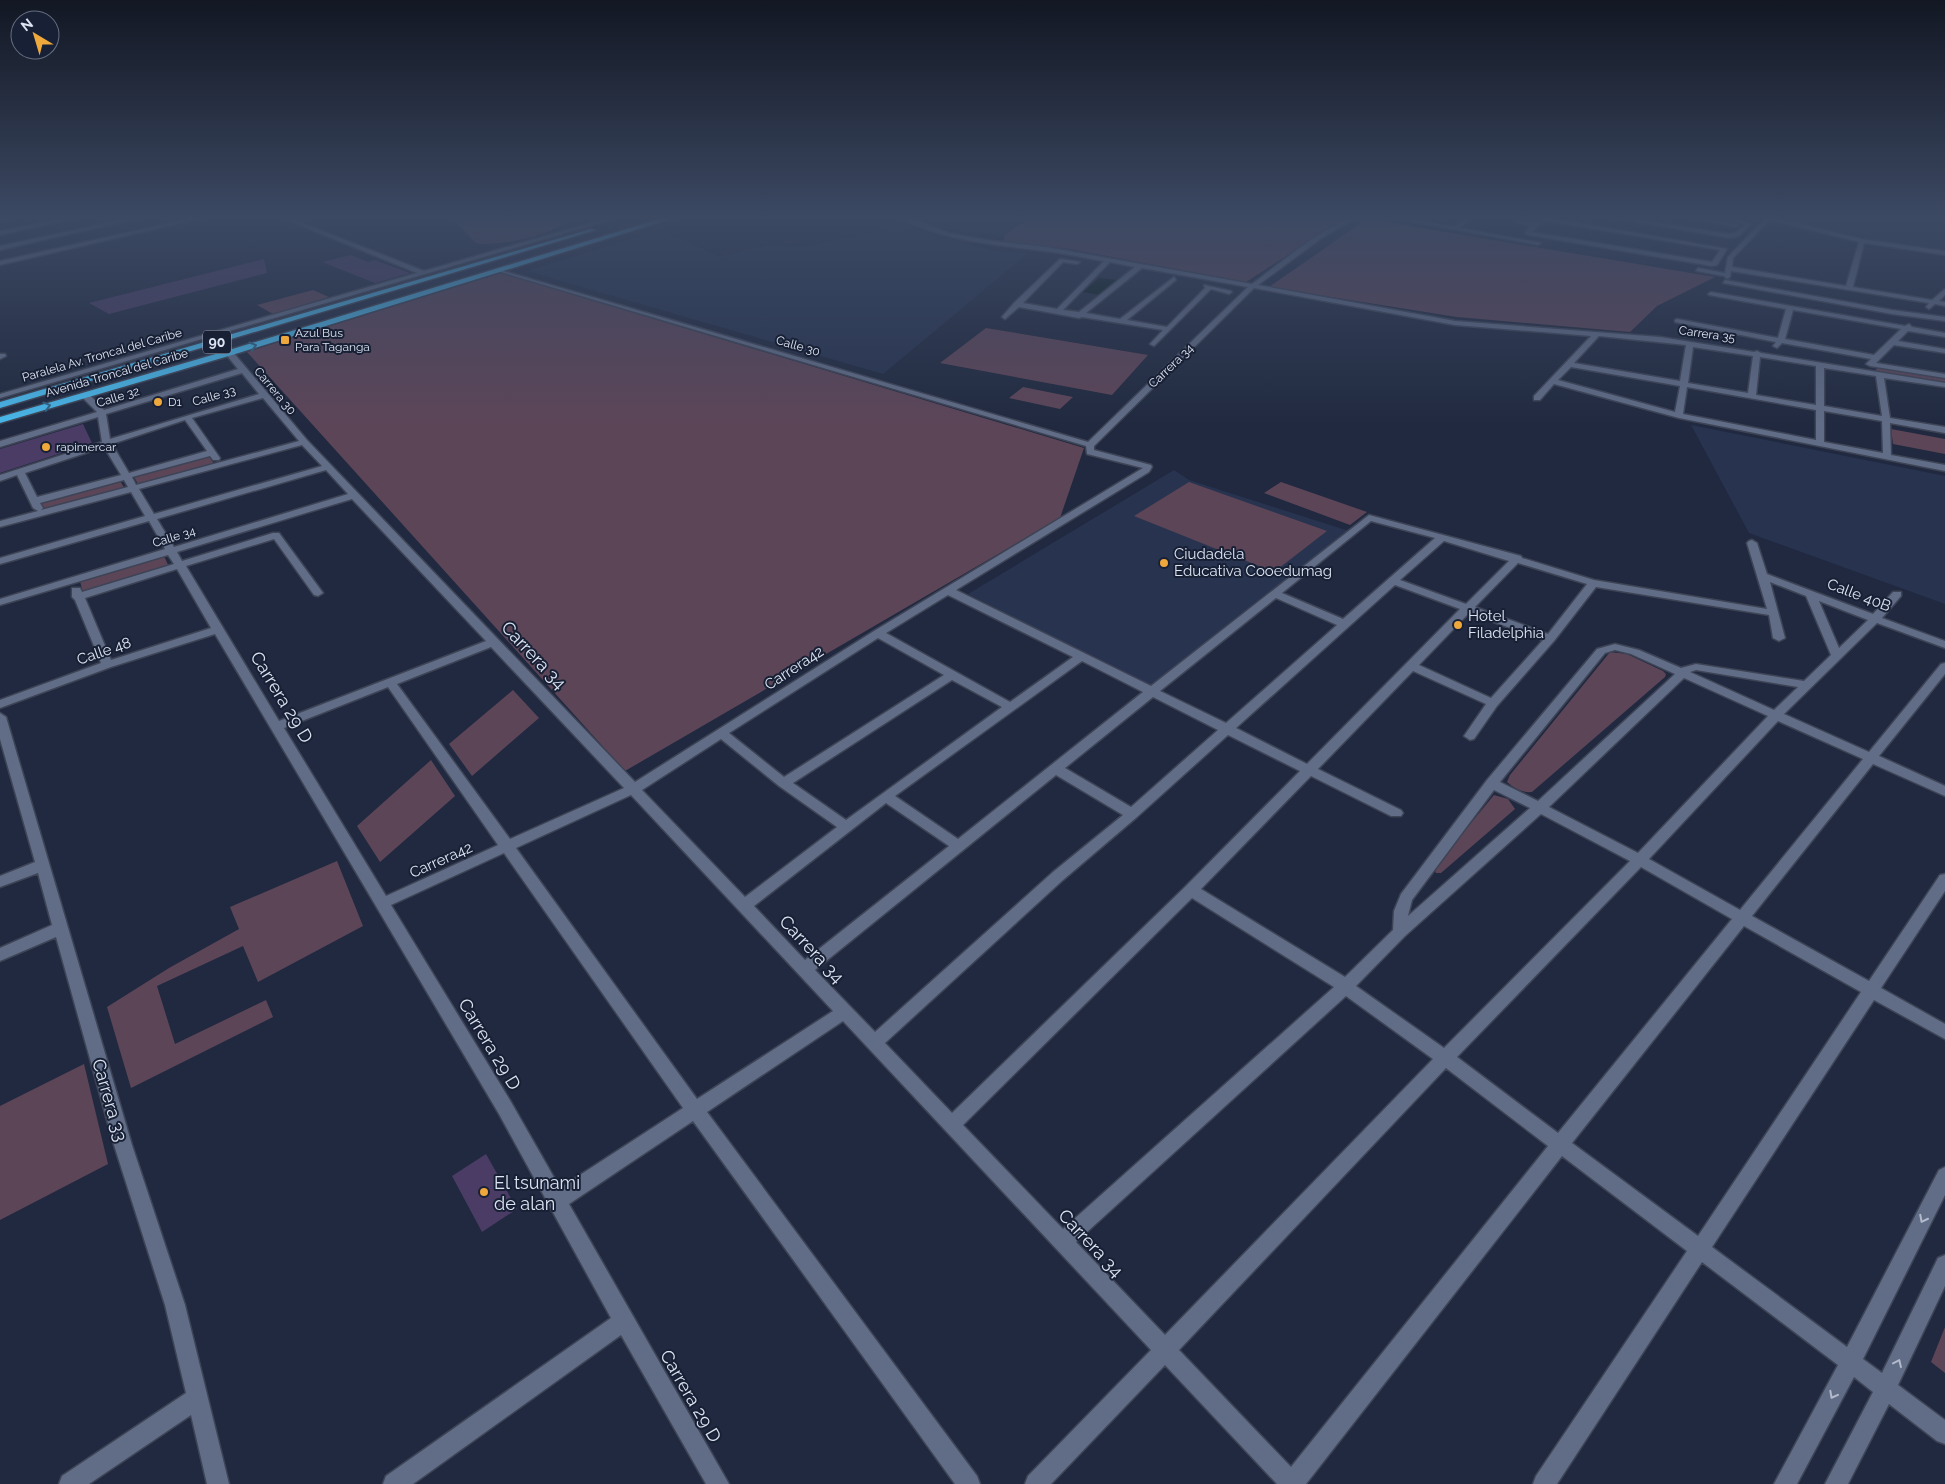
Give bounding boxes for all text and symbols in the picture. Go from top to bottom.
north arrow [10,10,60,60]
text: N [18,15,36,34]
street label: Carrera 35 [1678,323,1737,345]
street label: Paralela Av. Troncal del Caribe [20,325,184,385]
place label: Azul Bus Para Taganga [295,326,370,354]
road number: 90 [203,331,231,354]
street label: Calle 30 [774,333,822,359]
marker: Azul Bus Para Taganga [279,334,291,346]
one-way arrow [249,341,257,351]
street label: Carrera 34 [1146,341,1197,391]
street label: Avenida Troncal del Caribe [44,346,190,400]
street label: Carrera 30 [251,364,299,418]
street label: Calle 33 [191,383,237,409]
street label: Calle 32 [95,384,141,410]
place label: D1 [168,395,182,409]
marker: D1 [152,396,164,408]
one-way arrow [42,402,50,412]
place label: rapimercar [56,440,117,454]
marker: rapimercar [40,441,52,453]
street label: Calle 34 [151,524,198,550]
place label: Ciudadela Educativa Cooedumag [1174,545,1332,580]
marker: Ciudadela Educativa Cooedumag [1158,557,1170,569]
street label: Calle 40B [1825,575,1893,615]
place label: Hotel Filadelphia [1468,607,1544,642]
street label: Carrera 34 [497,617,571,693]
marker: Hotel Filadelphia [1452,619,1464,631]
street label: Calle 48 [74,633,134,669]
street label: Carrera42 [761,642,827,694]
street label: Carrera 29 D [246,647,318,747]
street label: Carrera42 [407,838,475,882]
street label: Carrera 34 [775,911,849,987]
street label: Carrera 29 D [454,994,526,1094]
street label: Carrera 33 [88,1056,132,1144]
place label: El tsunami de alan [494,1172,580,1214]
marker: El tsunami de alan [478,1186,490,1198]
street label: Carrera 34 [1054,1205,1128,1281]
one-way arrow [1919,1214,1929,1223]
street label: Carrera 29 D [656,1346,726,1446]
one-way arrow [1892,1359,1903,1368]
one-way arrow [1829,1390,1839,1399]

